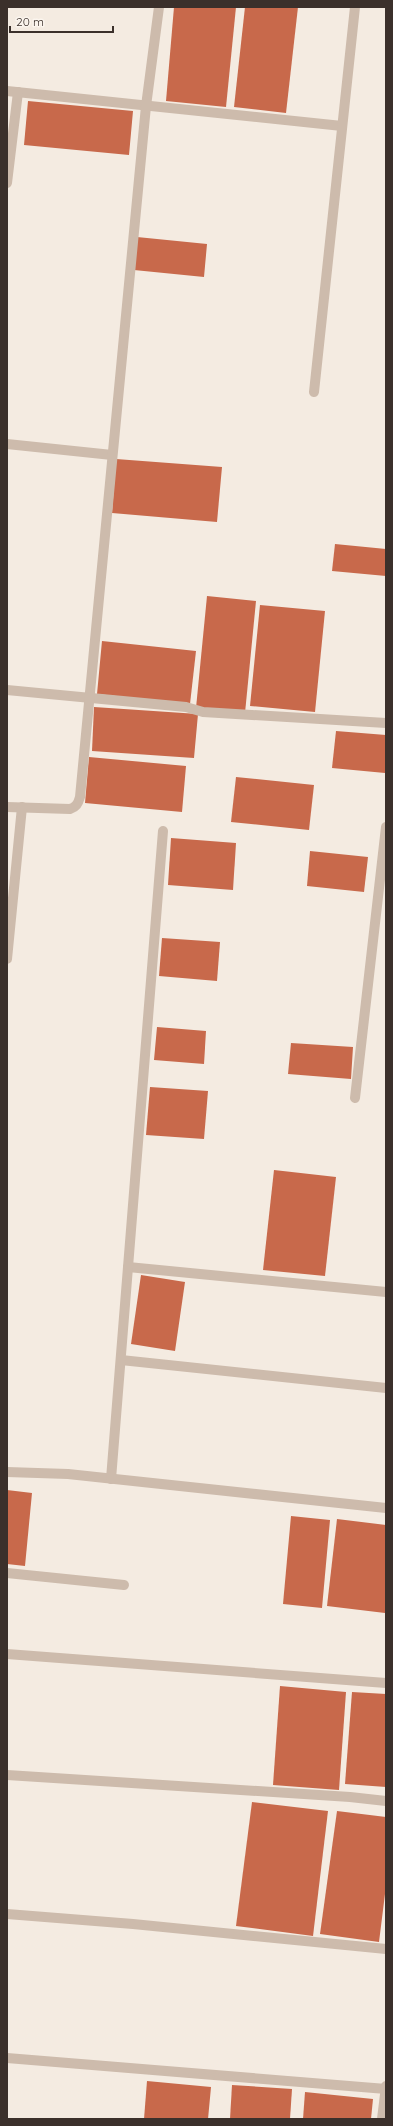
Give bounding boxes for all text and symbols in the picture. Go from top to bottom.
scale bar [10,8,113,34]
text: 20 m [16,14,44,29]

